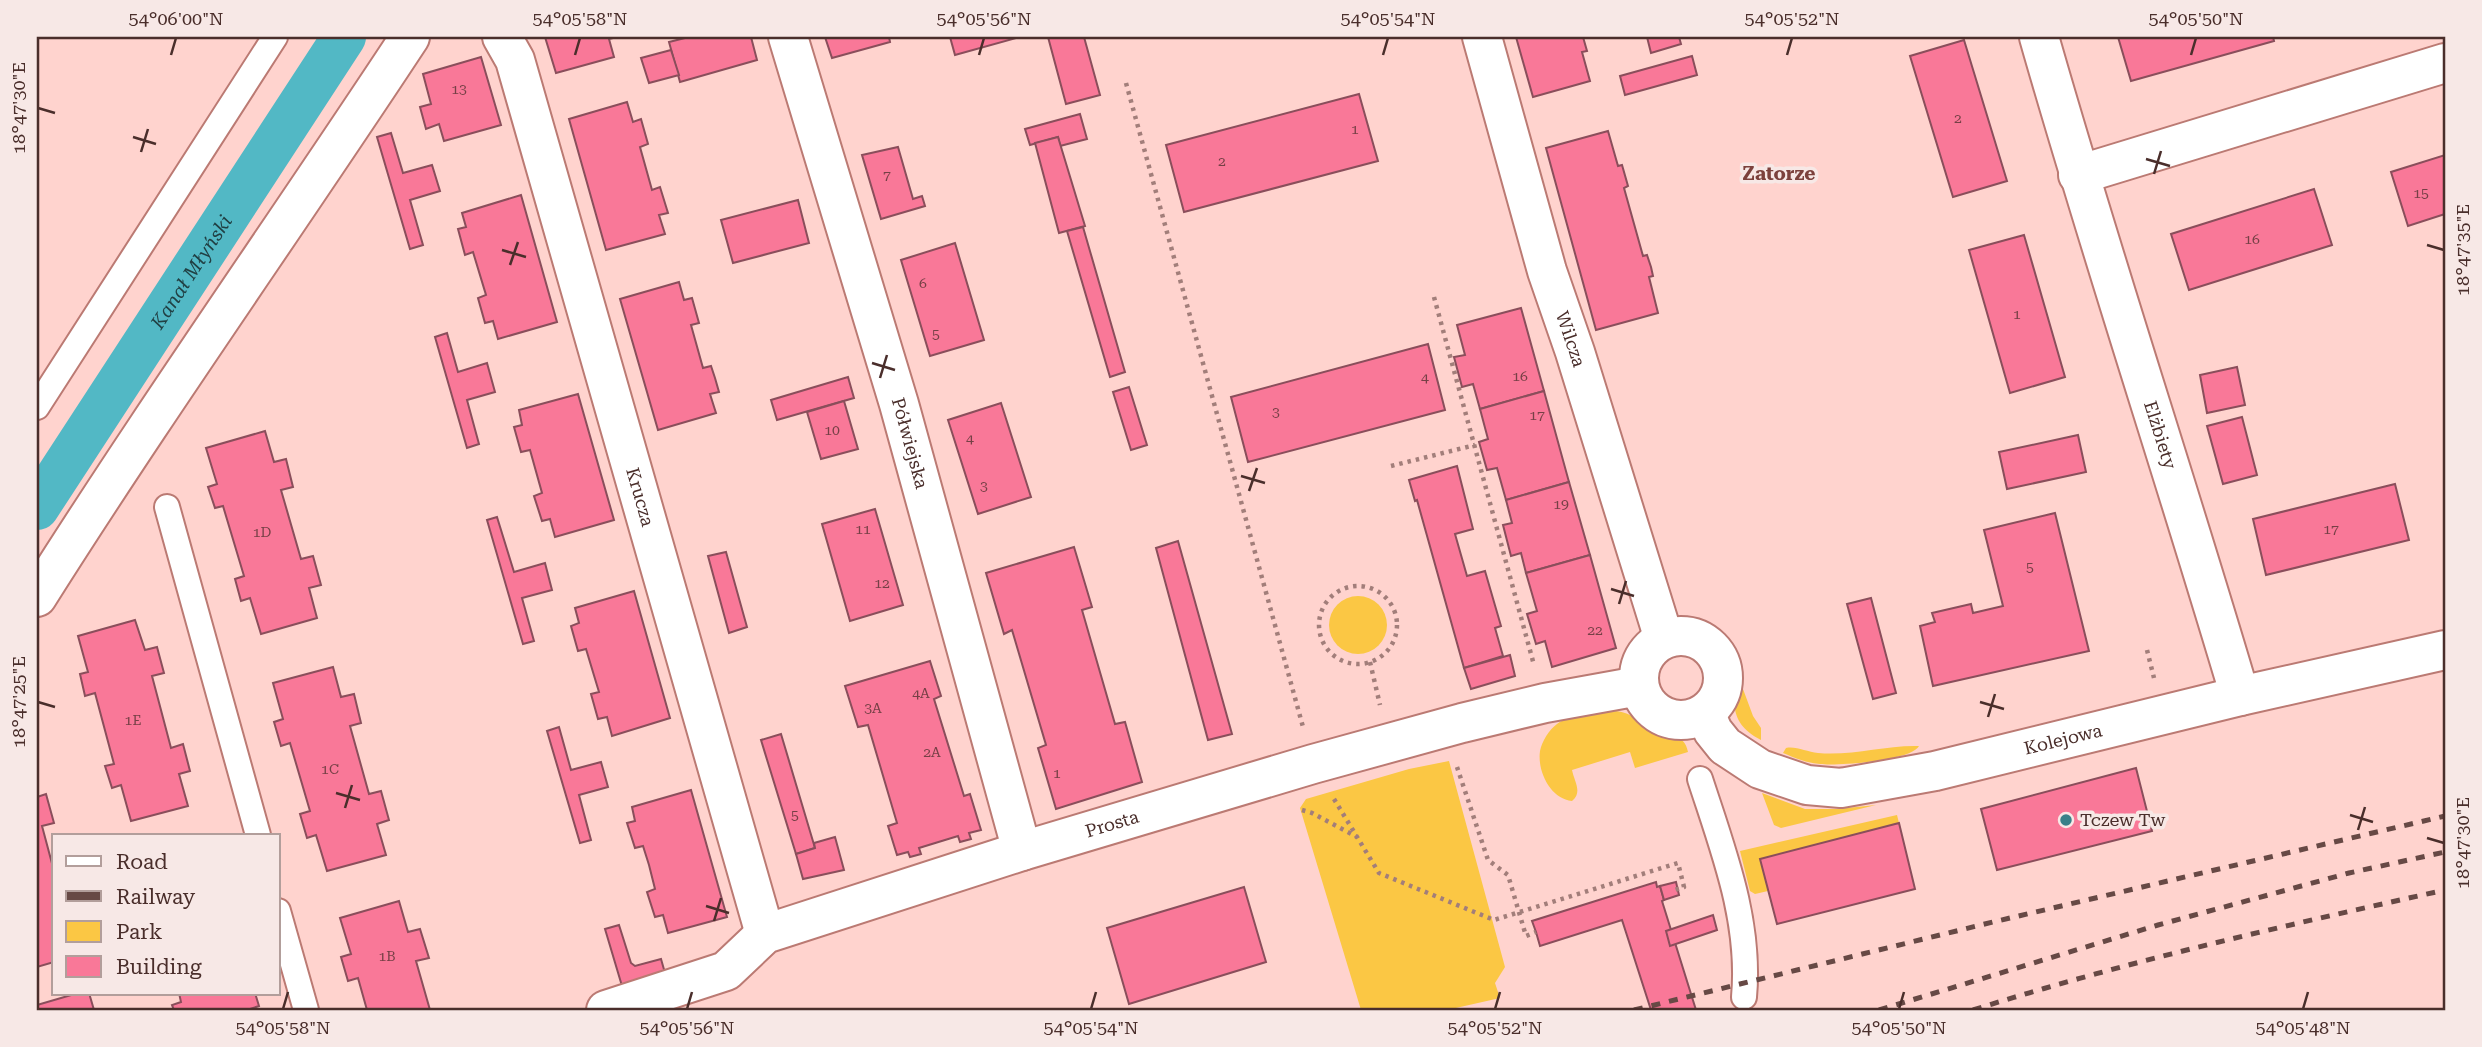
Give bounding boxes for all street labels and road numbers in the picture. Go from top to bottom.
street label: Wilcza [1552,308,1590,370]
street label: Półwiejska [888,395,933,491]
street label: Elżbiety [2140,398,2181,472]
street label: Krucza [622,465,659,529]
street label: Kolejowa [2022,719,2104,759]
street label: Prosta [1083,806,1141,842]

